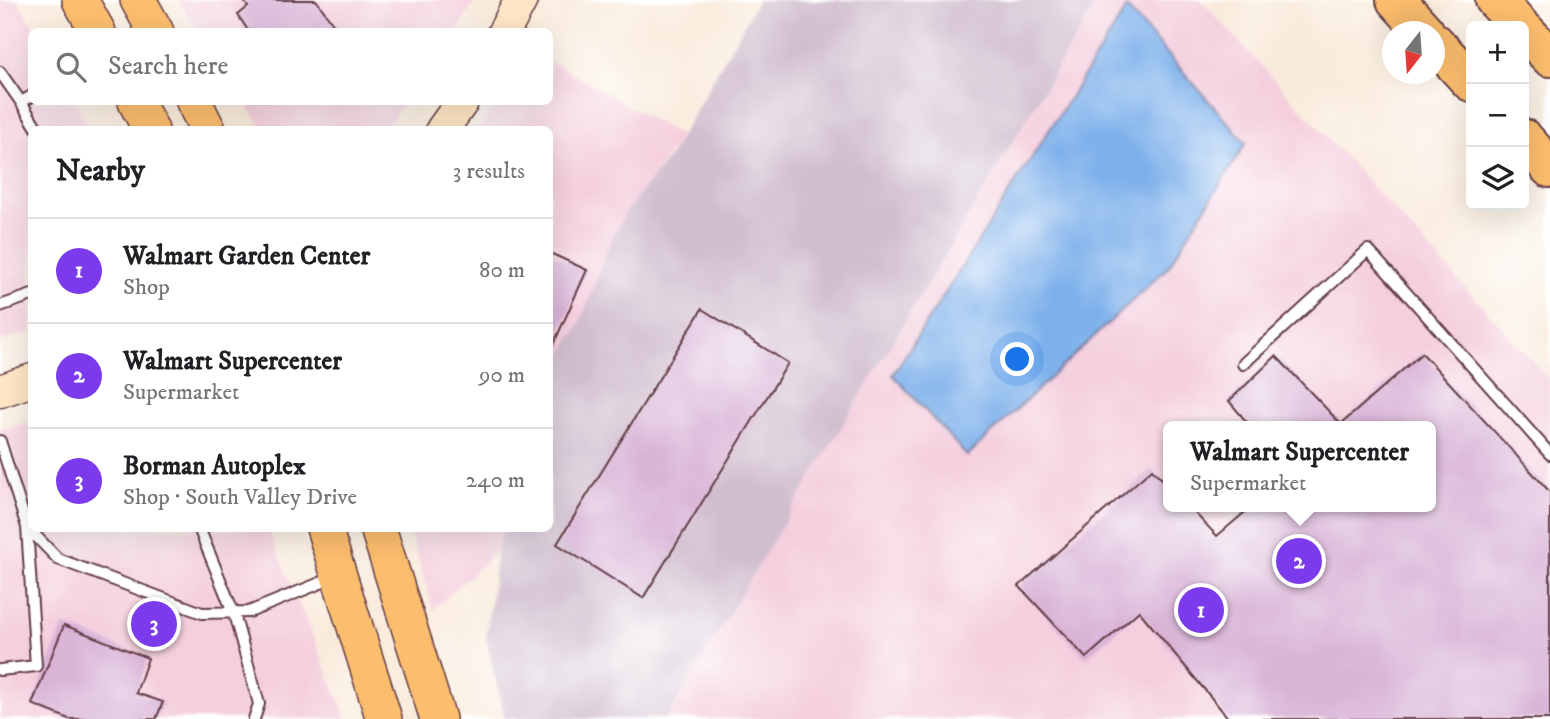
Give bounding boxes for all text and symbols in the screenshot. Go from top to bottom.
north arrow [1382,21,1445,84]
map controls [1466,21,1529,210]
button: + [1466,21,1529,84]
search box [28,28,553,105]
icon: search [52,48,90,86]
text: Search here [108,50,228,83]
button: − [1466,84,1529,147]
button: layers [1466,147,1529,210]
text: Nearby [56,153,145,190]
text: 3 results [453,157,525,186]
text: Walmart Garden Center [123,240,370,273]
text: 1 [75,256,83,285]
text: 80 m [479,256,525,285]
text: Shop [123,273,170,302]
your location [1000,342,1034,376]
text: Walmart Supercenter [123,345,342,378]
text: 2 [73,361,85,390]
text: 90 m [479,361,525,390]
text: Supermarket [123,378,239,407]
popup [1163,421,1436,512]
text: Walmart Supercenter [1190,436,1409,469]
text: Borman Autoplex [123,450,306,483]
text: 3 [75,466,83,495]
text: 240 m [466,466,525,495]
text: Supermarket [1190,469,1306,498]
text: Shop · South Valley Drive [123,483,357,512]
pin: 2 [1276,535,1322,587]
pin: 1 [1178,584,1224,636]
pin: 3 [131,598,177,650]

